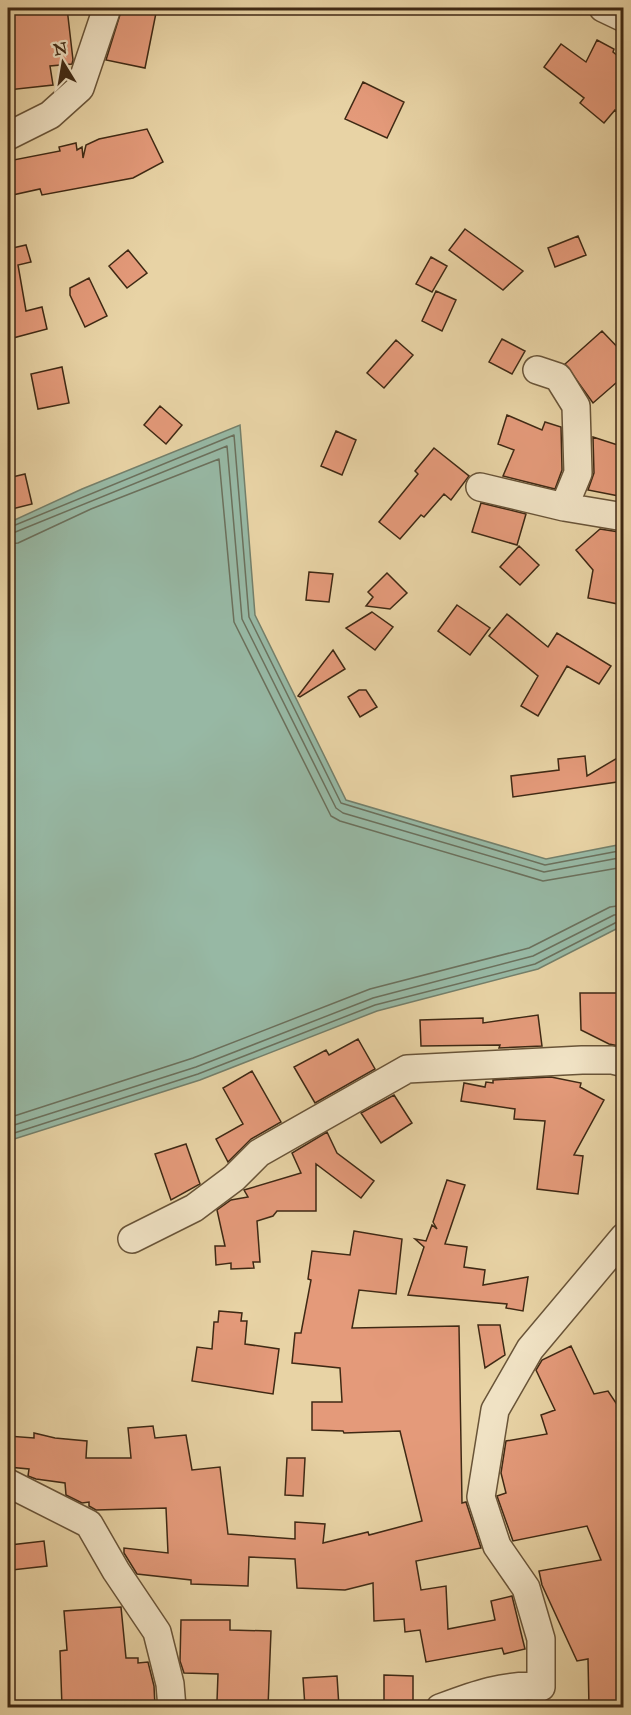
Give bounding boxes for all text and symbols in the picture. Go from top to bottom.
north arrow [33,33,93,93]
text: N [52,38,69,59]

